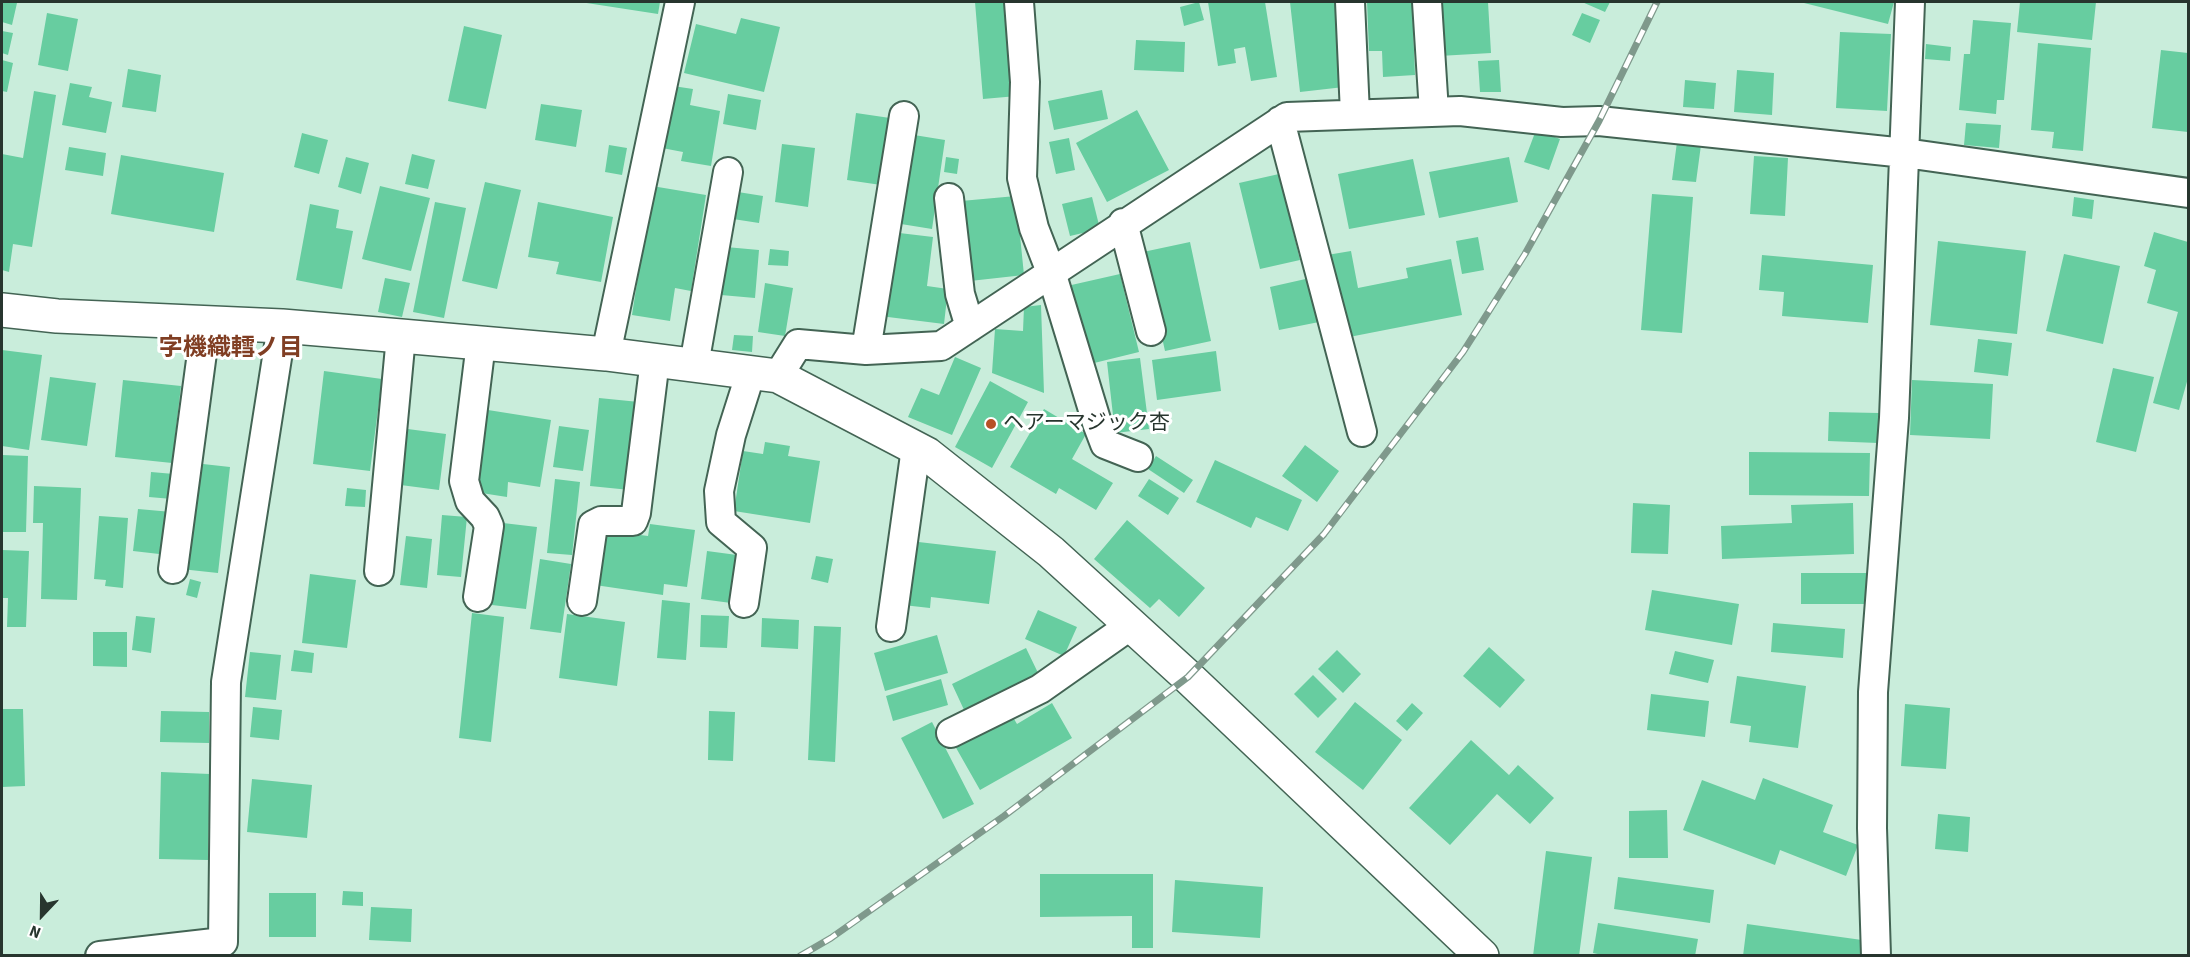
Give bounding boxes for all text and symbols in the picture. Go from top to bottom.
district label: 字機織轌ノ目 [159,336,303,364]
place label: ヘアーマジック杏 [1003,411,1170,437]
marker: ヘアーマジック杏 [984,417,998,431]
north arrow [12,885,72,945]
text: N [26,920,44,944]

